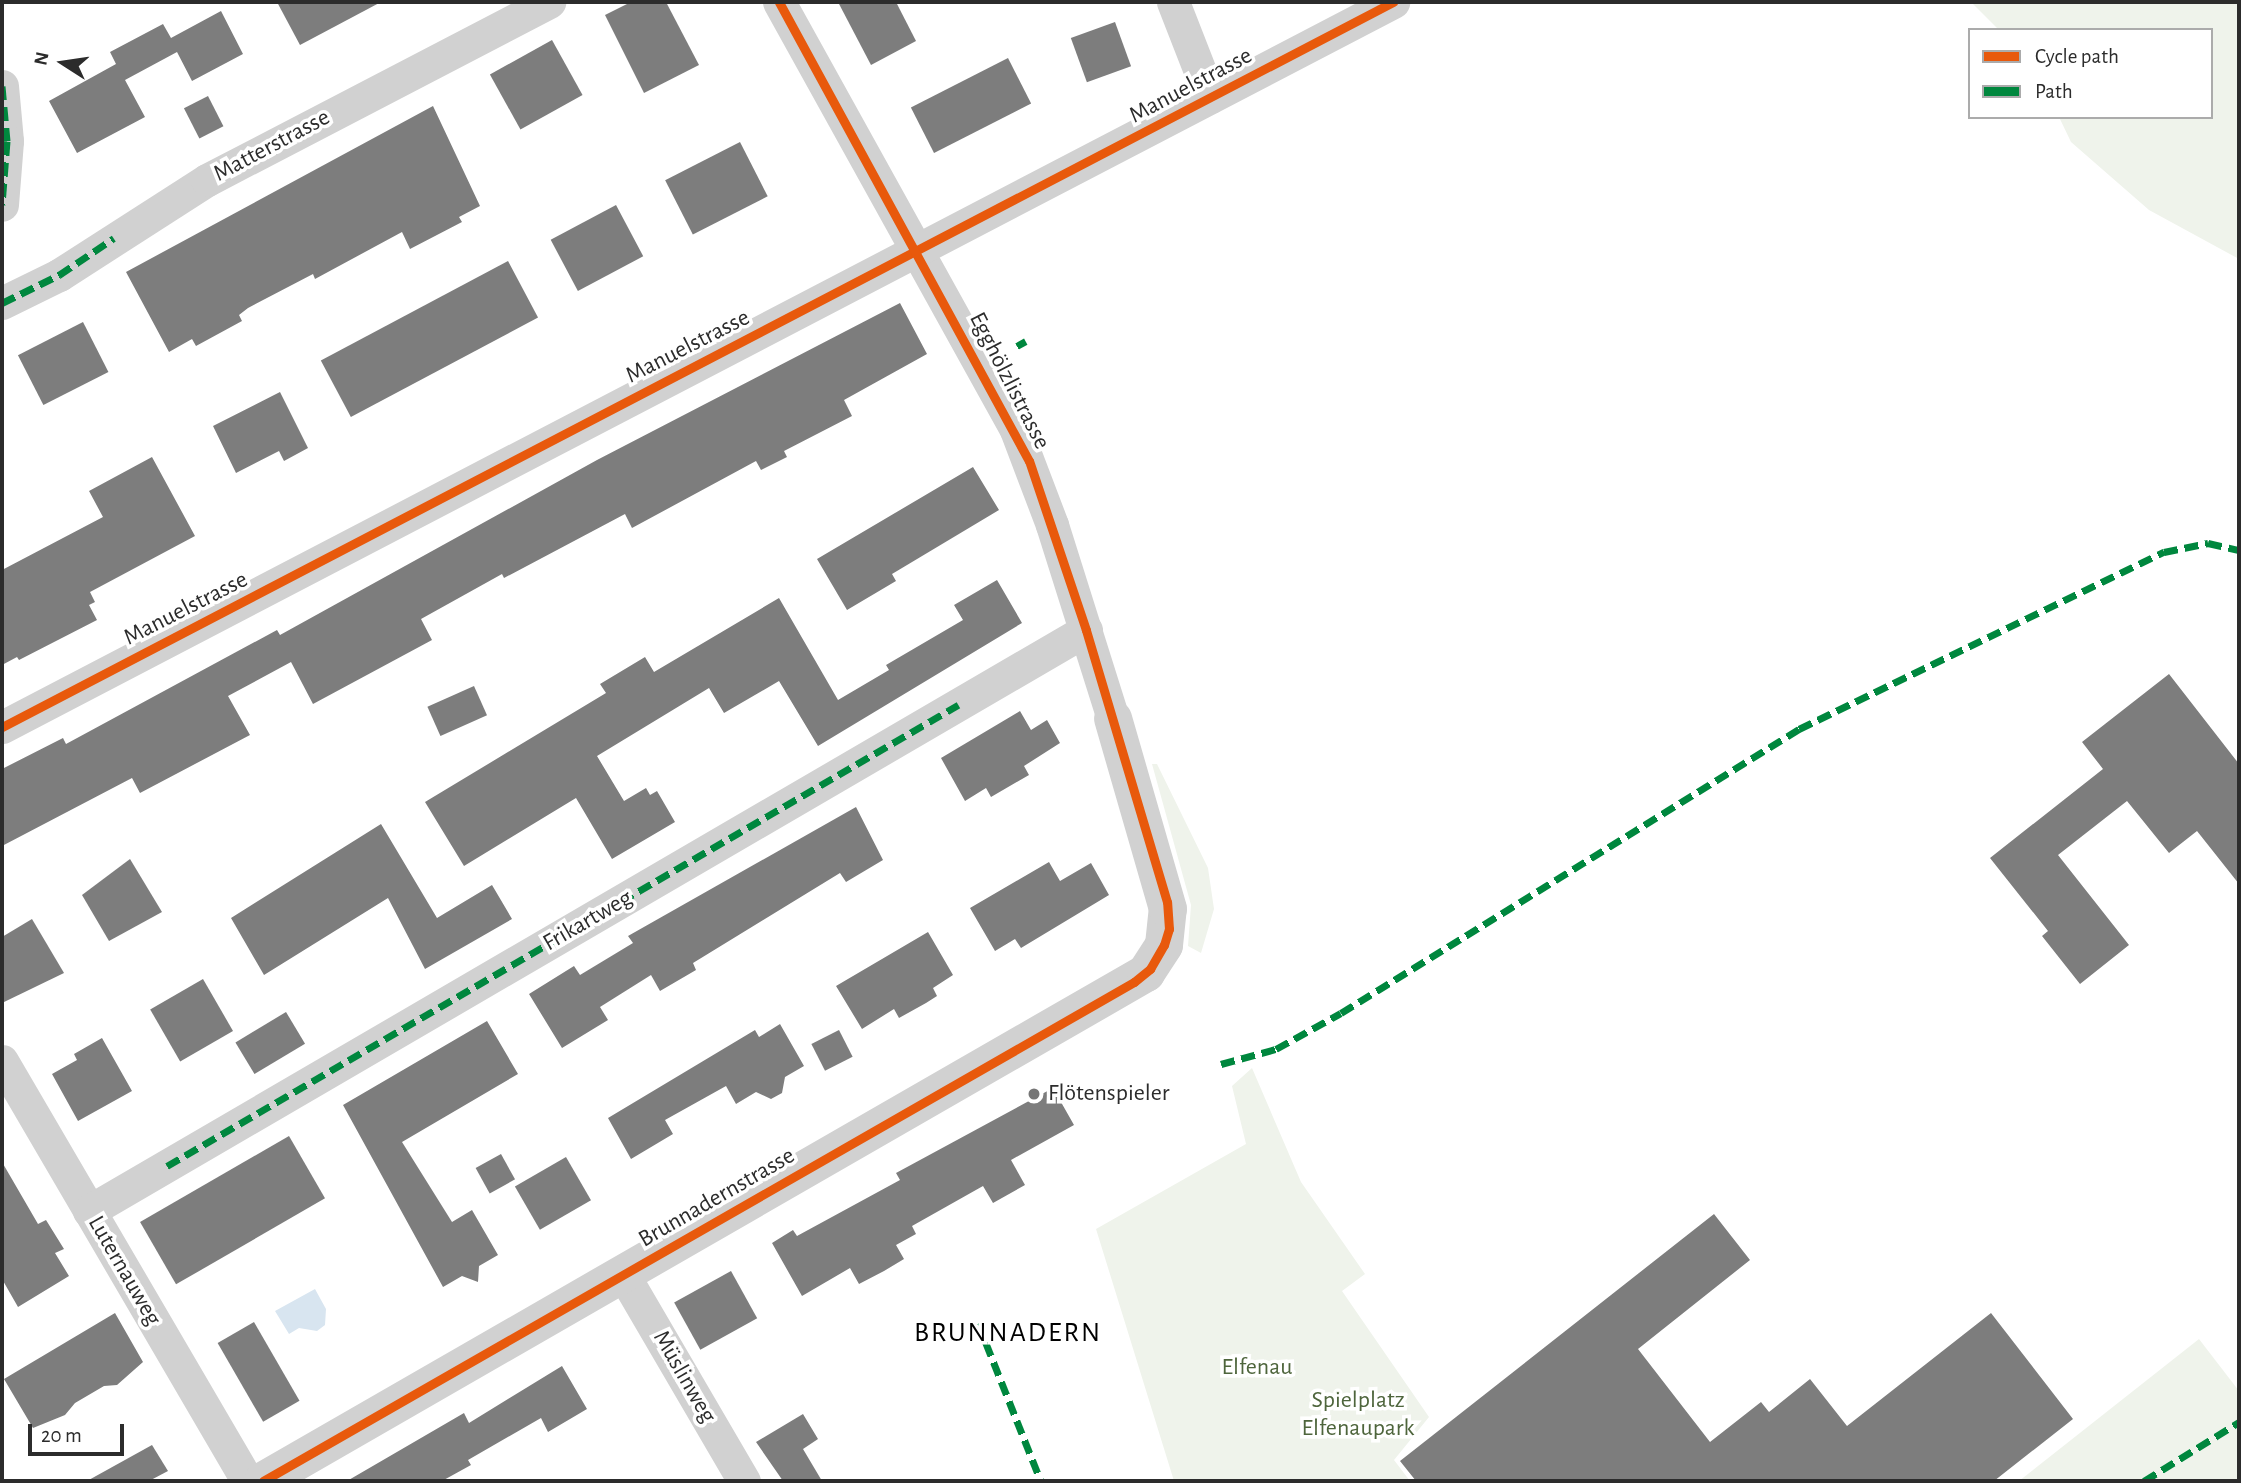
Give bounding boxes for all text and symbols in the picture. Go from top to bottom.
north arrow [28,28,98,98]
legend [1968,28,2213,119]
street label: Manuelstrasse [1125,42,1257,130]
text: Cycle path [2035,46,2119,67]
text: N [31,50,53,67]
text: Path [2035,81,2073,102]
street label: Matterstrasse [209,103,335,189]
street label: Manuelstrasse [621,304,755,390]
street label: Egghölzlistrasse [962,308,1056,454]
street label: Manuelstrasse [119,566,253,652]
street label: Frikartweg [538,884,638,958]
place label: Flötenspieler [1048,1080,1170,1108]
marker: Flötenspieler [1026,1086,1042,1102]
street label: Brunnadernstrasse [634,1142,800,1254]
street label: Luternauweg [81,1211,167,1331]
district label: BRUNNADERN [915,1316,1101,1350]
street label: Müslinweg [646,1326,722,1428]
park label: Elfenau [1221,1354,1293,1382]
park label: Spielplatz Elfenaupark [1302,1387,1414,1443]
scale bar [32,1410,128,1454]
text: 20 m [41,1425,82,1446]

